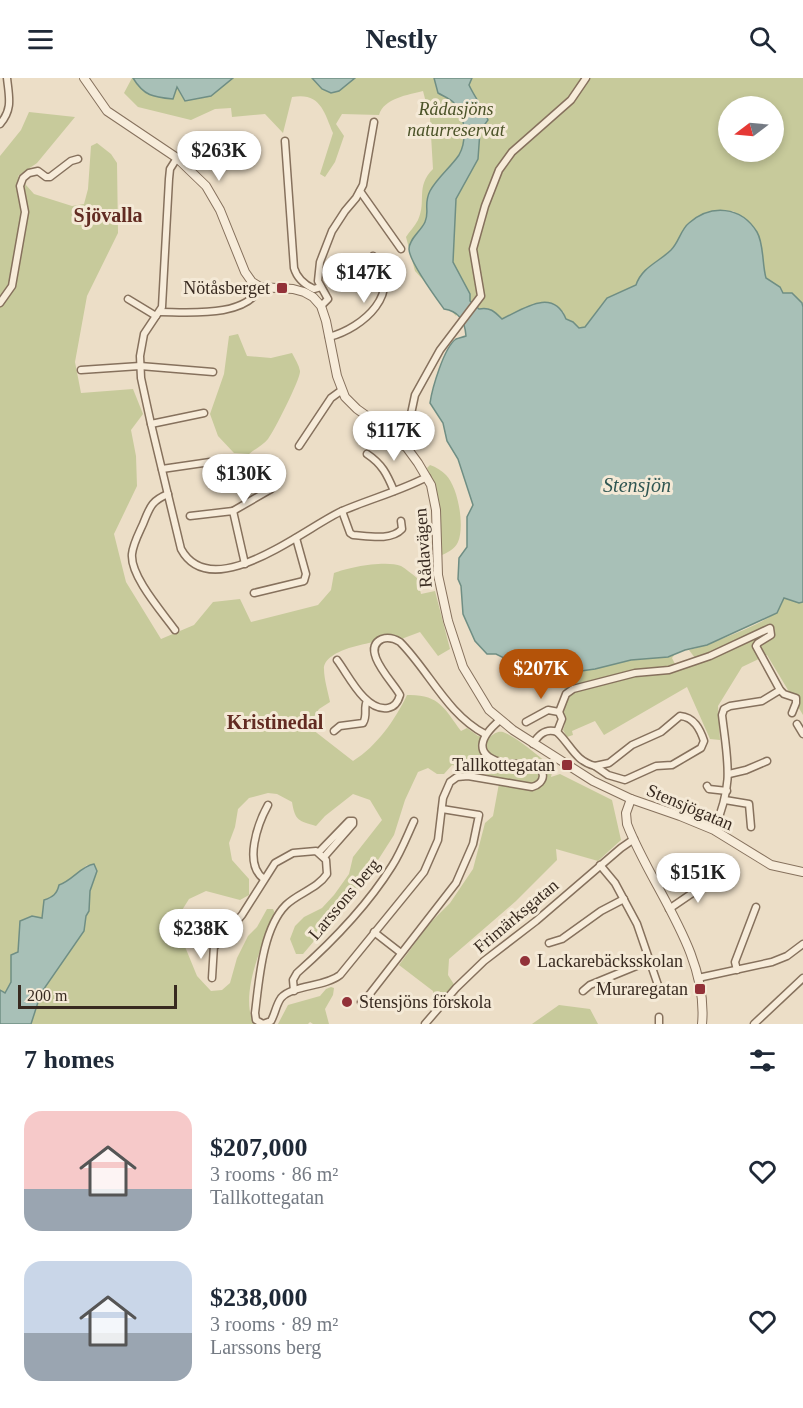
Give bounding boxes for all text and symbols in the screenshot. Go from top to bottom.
icon: menu [24,23,57,56]
icon: search [746,23,779,56]
text: Nestly [366,24,437,54]
north arrow [718,96,784,162]
map controls [718,96,784,162]
park label: Rådasjöns naturreservat [407,99,506,140]
pin: $263K [177,131,261,182]
text: $263K [191,139,247,161]
district label: Sjövalla [74,204,142,227]
pin: $147K [322,253,406,304]
text: $147K [336,261,392,283]
place label: Nötåsberget [183,278,270,298]
marker: Nötåsberget [275,281,289,295]
pin: $117K [352,411,436,462]
text: $117K [367,419,421,441]
pin: $130K [202,454,286,505]
text: $130K [216,462,272,484]
water label: Stensjön [603,474,671,497]
street label: Rådavägen [410,507,436,589]
pin: $207K [499,649,583,700]
text: $207K [513,657,569,679]
district label: Kristinedal [227,711,324,733]
place label: Tallkottegatan [452,755,555,775]
marker: Tallkottegatan [560,758,574,772]
street label: Stensjögatan [644,780,736,834]
pin: $151K [656,853,740,904]
street label: Larssons berg [304,854,384,944]
text: $151K [670,861,726,883]
street label: Frimärksgatan [470,875,562,957]
pin: $238K [159,909,243,960]
text: $238K [173,917,229,939]
place label: Lackarebäcksskolan [537,951,683,971]
marker: Lackarebäcksskolan [518,954,532,968]
place label: Muraregatan [596,979,688,999]
scale bar [18,982,177,1010]
marker: Muraregatan [693,982,707,996]
text: 200 m [27,987,67,1004]
place label: Stensjöns förskola [359,992,492,1012]
marker: Stensjöns förskola [340,995,354,1009]
icon: filters [746,1044,779,1077]
text: 7 homes [24,1045,114,1074]
text: $207,000 [210,1133,308,1162]
icon: home [72,1135,144,1207]
icon: heart [746,1155,779,1188]
text: 3 rooms · 86 m² [210,1163,338,1185]
text: Tallkottegatan [210,1186,324,1208]
text: $238,000 [210,1283,308,1312]
icon: home [72,1285,144,1357]
icon: heart [746,1305,779,1338]
text: 3 rooms · 89 m² [210,1313,338,1335]
text: Larssons berg [210,1336,321,1358]

